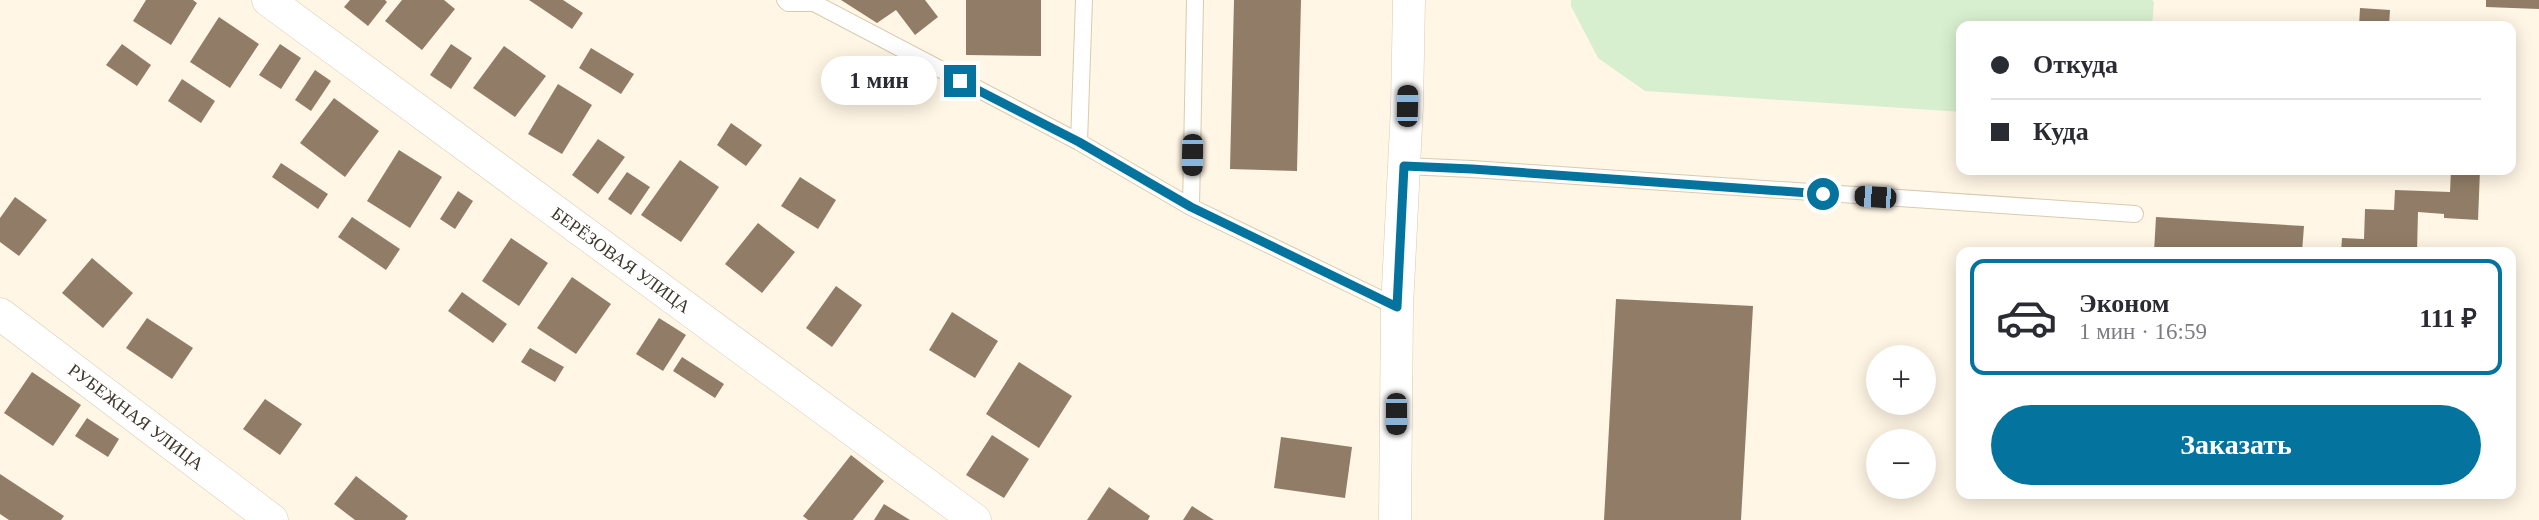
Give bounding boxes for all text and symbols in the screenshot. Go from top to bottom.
text: Откуда [2033,50,2118,79]
callout: 1 мин [820,56,936,106]
route end [944,65,976,97]
text: 1 мин [849,68,909,93]
car [1397,85,1418,127]
text: Куда [2033,117,2089,146]
car [1182,134,1203,176]
route start [1807,178,1839,210]
car [1854,185,1897,209]
street label: БЕРЁЗОВАЯ УЛИЦА [548,203,694,317]
icon: car [1995,286,2058,349]
text: Эконом [2079,289,2169,318]
text: 111 ₽ [2419,304,2477,333]
text: 1 мин · 16:59 [2079,319,2207,344]
map controls [1866,345,1936,499]
button: + [1866,345,1936,415]
street label: РУБЕЖНАЯ УЛИЦА [64,360,208,474]
car [1386,393,1407,435]
button: Заказать [1991,405,2481,485]
button: − [1866,429,1936,499]

